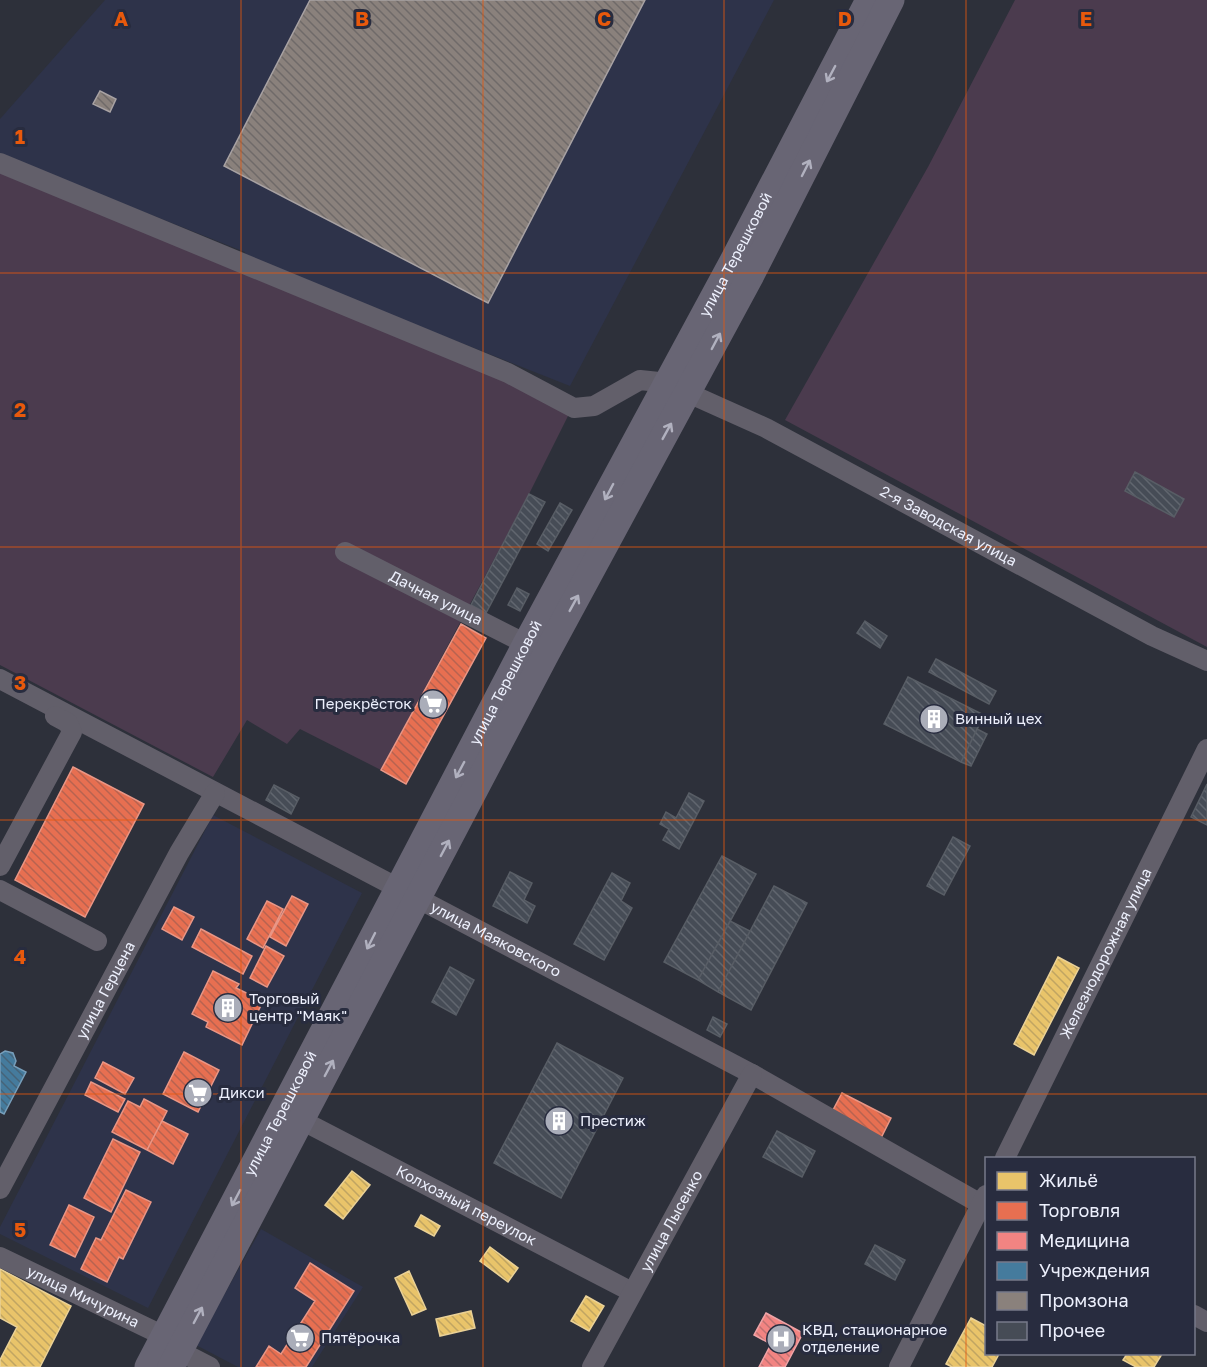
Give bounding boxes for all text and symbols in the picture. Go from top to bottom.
text: A [114,6,128,30]
text: B [355,6,369,30]
text: C [597,6,611,30]
text: D [838,6,852,30]
text: E [1080,6,1092,30]
one-way arrow [825,65,837,82]
text: 1 [15,124,25,148]
one-way arrow [800,159,812,177]
street label: улица Терешковой [695,189,775,320]
one-way arrow [710,333,722,350]
text: 2 [14,397,26,421]
one-way arrow [662,423,673,441]
street label: 2-я Заводская улица [877,481,1020,569]
one-way arrow [603,482,614,500]
street label: Дачная улица [387,566,486,628]
one-way arrow [569,594,580,612]
street label: улица Терешковой [465,617,545,748]
text: 3 [14,670,26,694]
supermarket icon: Перекрёсток [417,688,449,720]
place label: Перекрёсток [315,694,412,712]
building icon: Винный цех [918,703,950,735]
place label: Винный цех [955,709,1042,727]
one-way arrow [454,761,466,778]
one-way arrow [440,839,451,857]
street label: Железнодорожная улица [1055,865,1155,1041]
street label: улица Маяковского [428,897,565,980]
one-way arrow [365,931,376,949]
street label: улица Герцена [72,938,138,1042]
text: 4 [14,944,26,968]
place label: Торговый центр "Маяк" [249,989,347,1024]
building icon: Торговый центр "Маяк" [212,992,244,1024]
street label: улица Терешковой [240,1048,320,1179]
one-way arrow [324,1060,335,1078]
supermarket icon: Дикси [182,1077,214,1109]
place label: Дикси [219,1083,265,1101]
building icon: Престиж [543,1105,575,1137]
place label: Престиж [580,1111,646,1129]
legend [985,1157,1195,1355]
street label: Колхозный переулок [393,1161,540,1249]
street label: улица Лысенко [636,1167,706,1275]
text: Жильё [1039,1169,1098,1191]
one-way arrow [230,1189,242,1206]
text: Торговля [1039,1199,1120,1221]
text: 5 [14,1217,26,1241]
text: Медицина [1039,1229,1130,1251]
text: Учреждения [1039,1259,1150,1281]
street label: улица Мичурина [24,1261,142,1331]
text: Промзона [1039,1289,1129,1311]
one-way arrow [193,1307,204,1325]
text: Прочее [1039,1319,1105,1341]
place label: КВД, стационарное отделение [802,1320,948,1355]
supermarket icon: Пятёрочка [284,1322,316,1354]
hospital icon: КВД, стационарное отделение [765,1323,797,1355]
place label: Пятёрочка [321,1328,400,1346]

